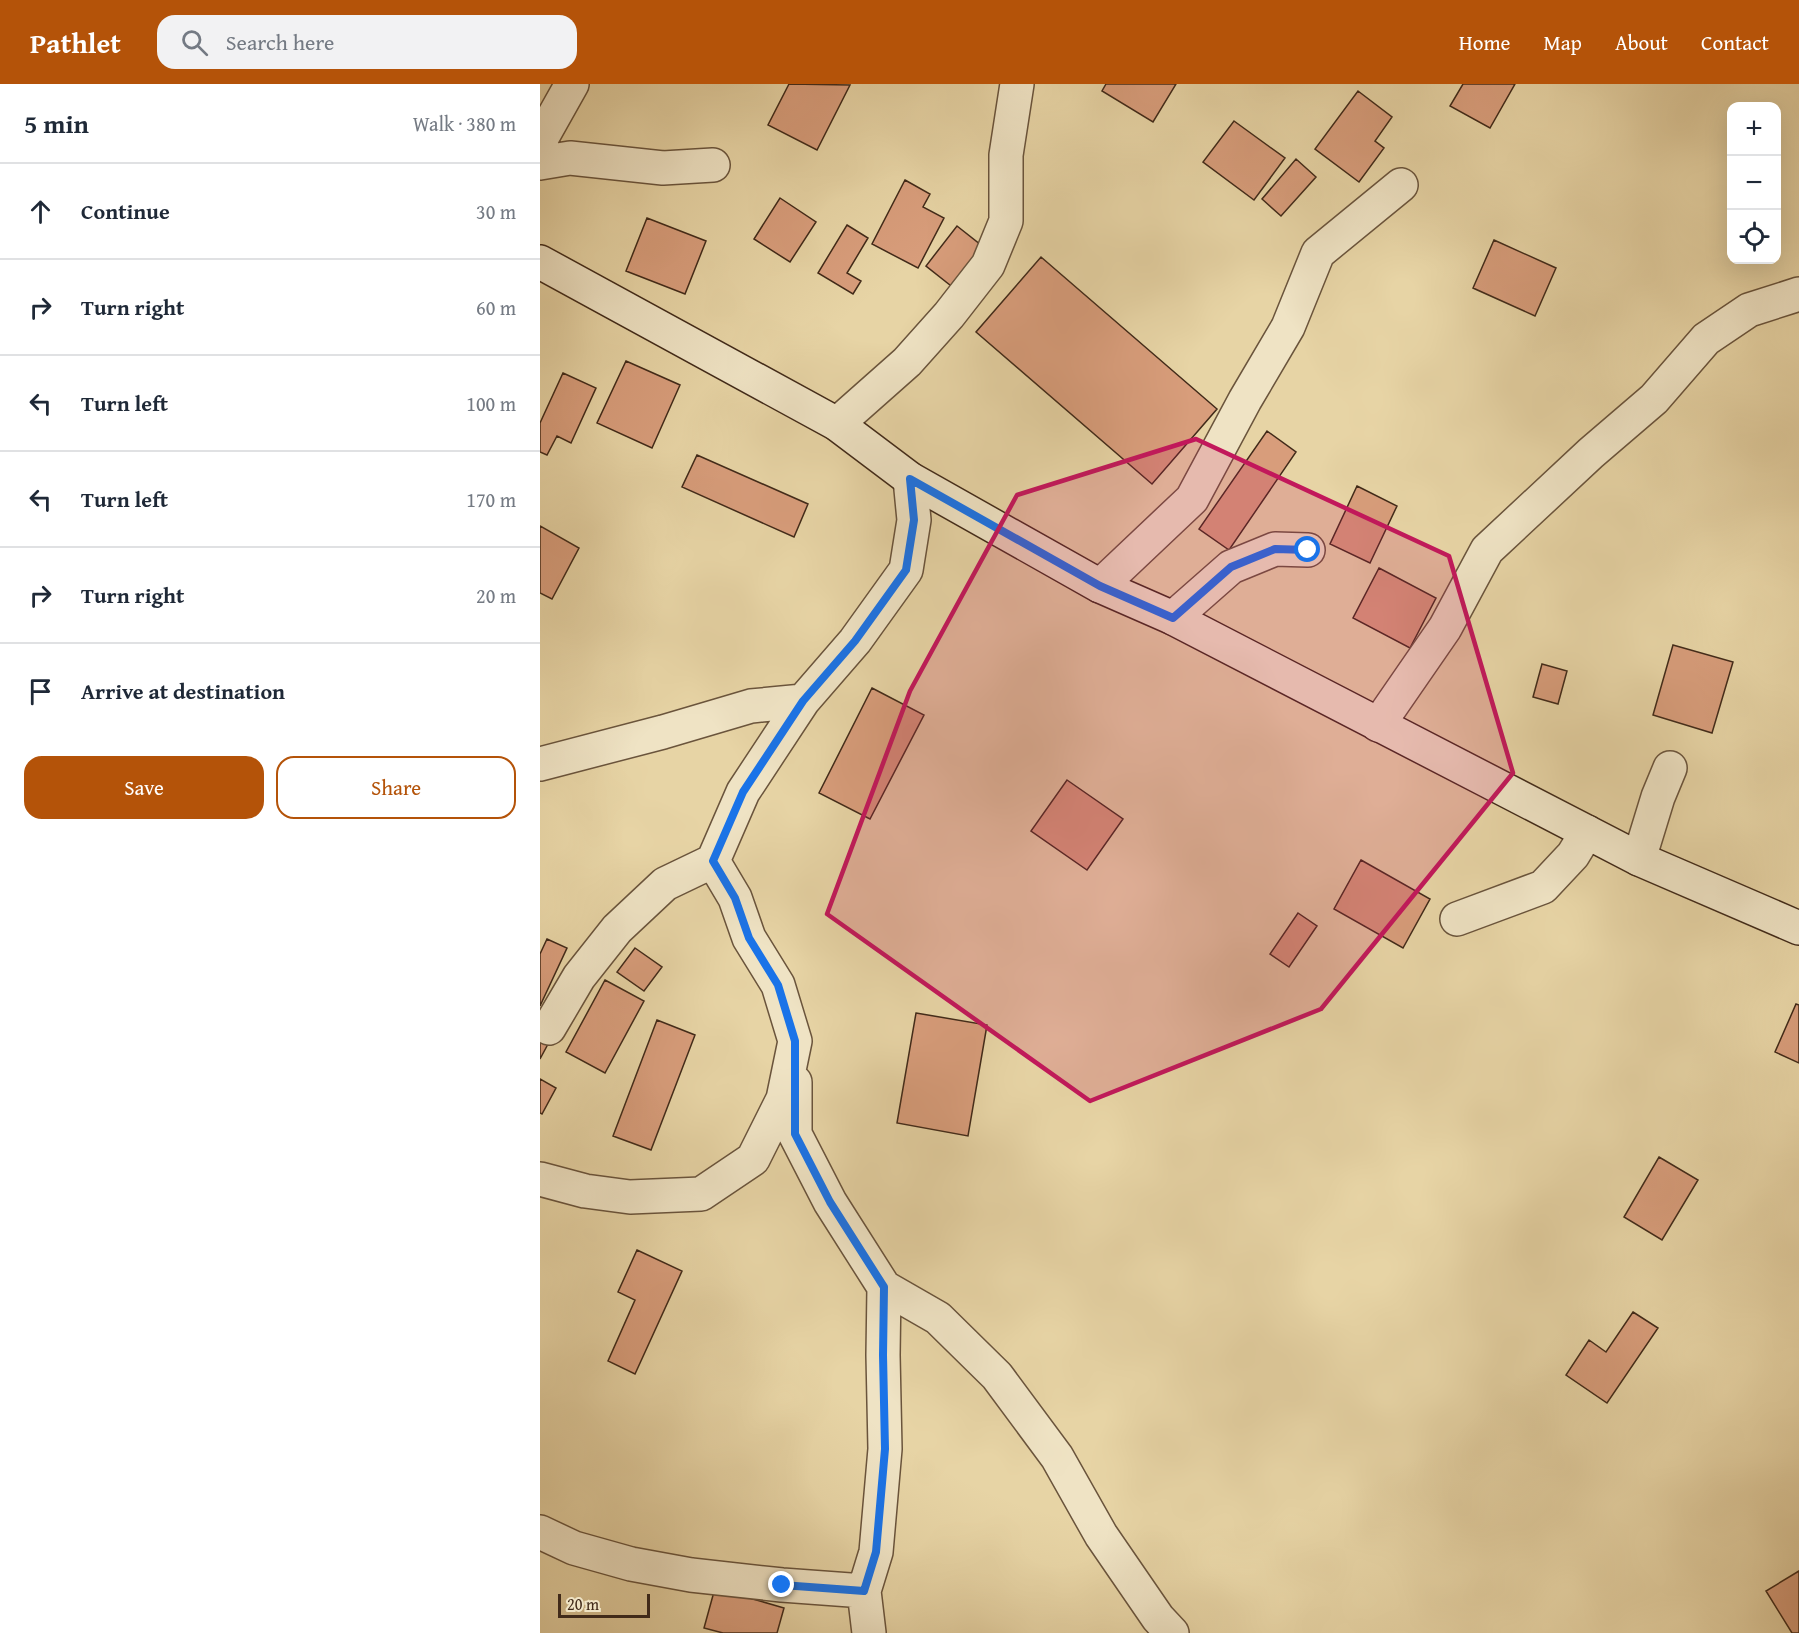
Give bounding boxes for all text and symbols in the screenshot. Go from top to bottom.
search box [157,15,577,69]
text: Pathlet [30,22,121,63]
icon: search [178,26,211,59]
text: Search here [226,26,334,58]
text: Home [1459,27,1510,58]
text: Map [1543,27,1582,58]
text: About [1615,27,1668,58]
text: Contact [1701,27,1769,58]
map controls [1727,102,1781,264]
button: + [1727,102,1781,156]
text: 5 min [24,104,89,143]
text: Walk · 380 m [413,109,516,138]
button: − [1727,156,1781,210]
icon: ahead [24,195,57,228]
text: Continue [81,195,170,227]
text: 30 m [476,197,516,226]
button: locate [1727,210,1781,264]
icon: right [24,291,57,324]
text: Turn right [81,291,184,323]
text: 60 m [476,293,516,322]
icon: left [24,387,57,420]
text: Turn left [81,387,168,419]
text: 100 m [466,389,516,418]
icon: left [24,483,57,516]
text: Turn left [81,483,168,515]
text: 170 m [466,485,516,514]
route start [1294,536,1320,562]
icon: right [24,579,57,612]
text: Turn right [81,579,184,611]
text: 20 m [476,581,516,610]
icon: arrive [24,675,57,708]
text: Arrive at destination [81,675,285,707]
button: Save [24,756,264,819]
button: Share [276,756,516,819]
route end [768,1571,794,1597]
scale bar [558,1591,650,1618]
text: 20 m [567,1592,599,1616]

